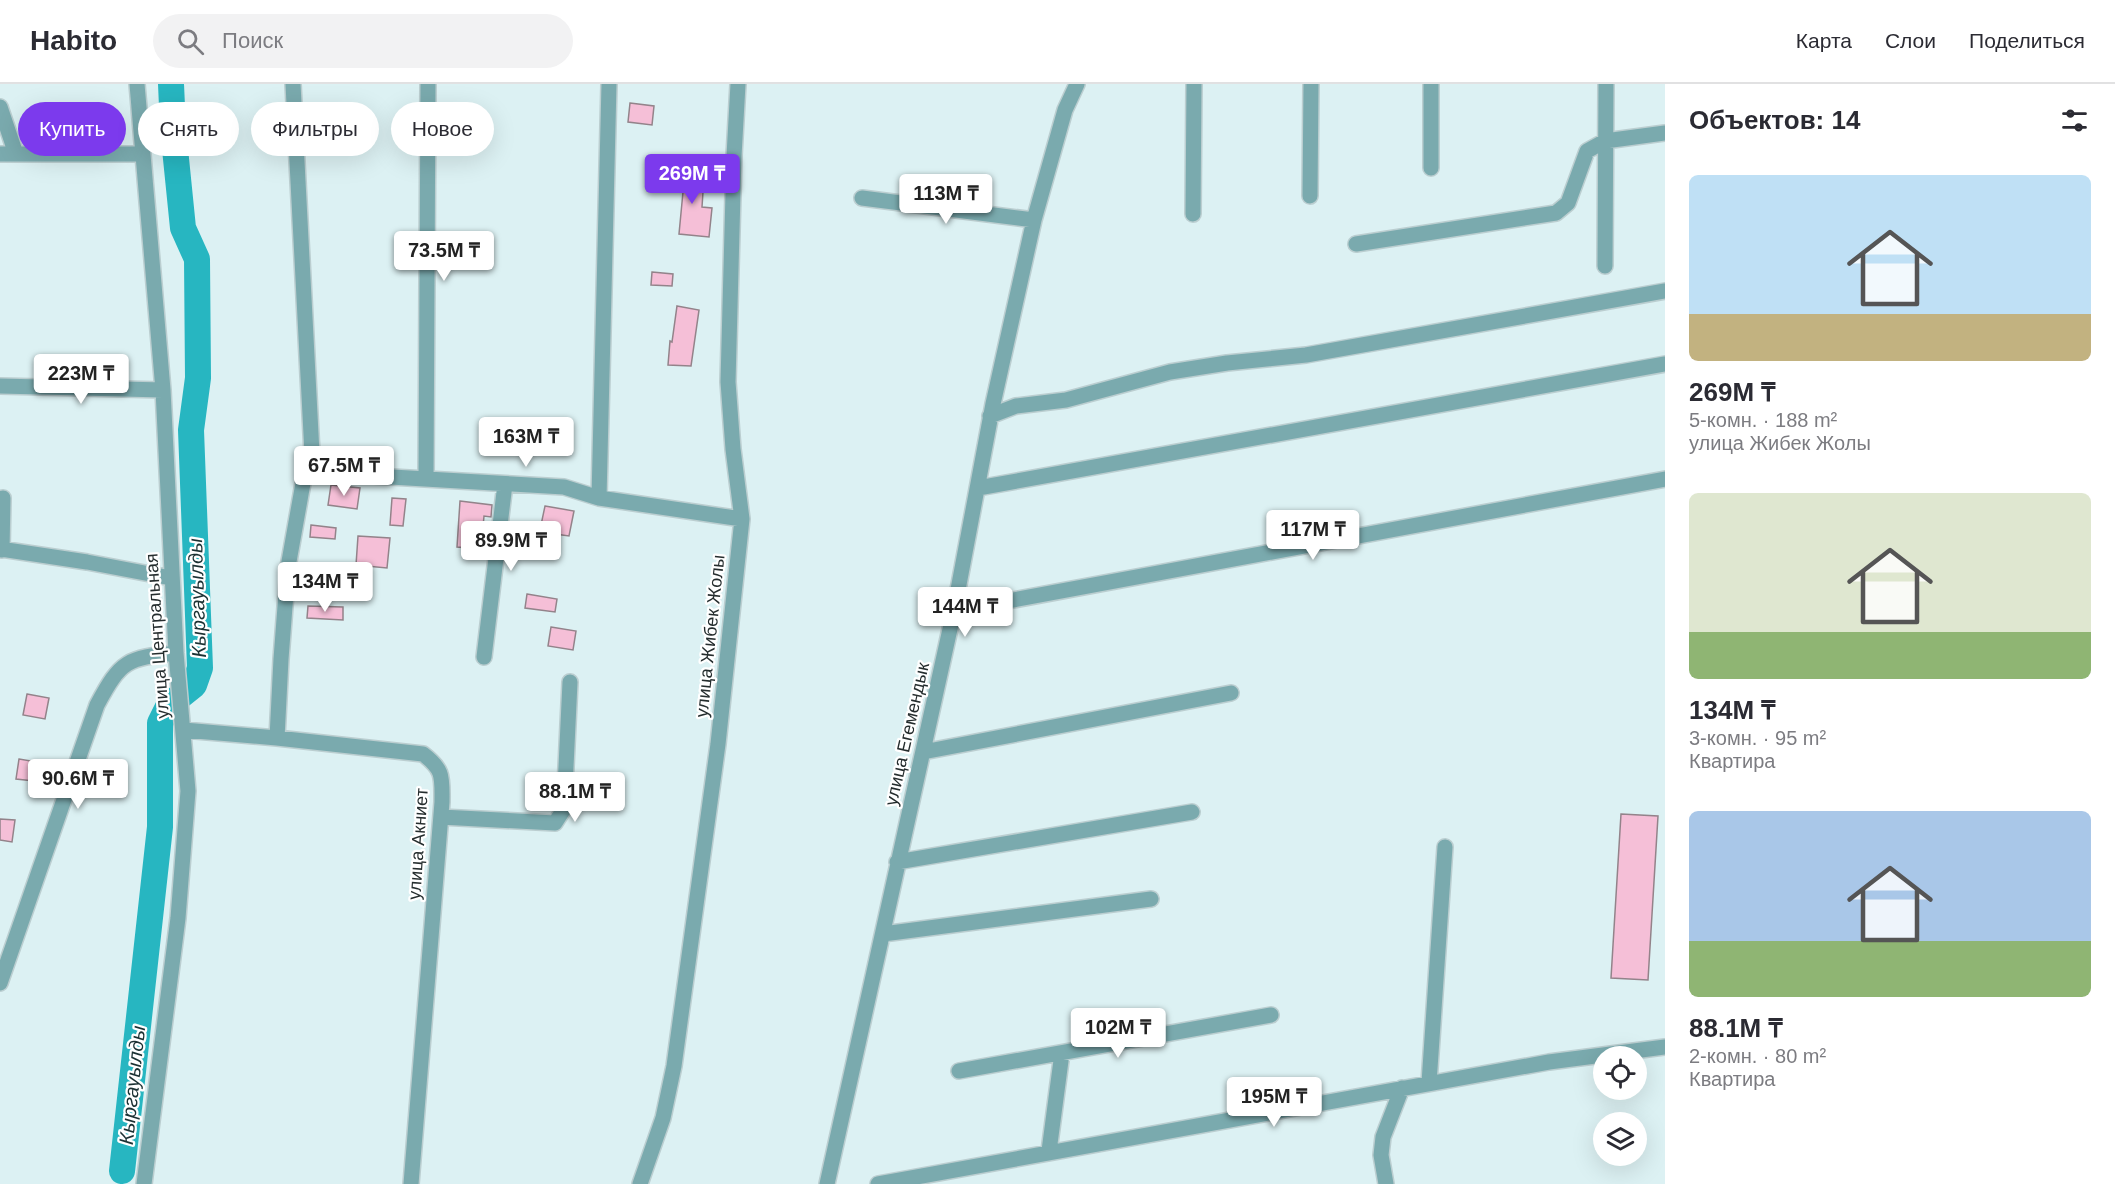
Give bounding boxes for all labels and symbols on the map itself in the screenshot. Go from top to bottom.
pin: 269M ₸ [643,154,741,205]
pin: 113M ₸ [897,174,995,225]
pin: 73.5M ₸ [389,231,499,282]
pin: 223M ₸ [32,354,130,405]
pin: 163M ₸ [477,417,575,468]
pin: 67.5M ₸ [289,446,399,497]
pin: 117M ₸ [1264,510,1362,561]
pin: 89.9M ₸ [456,521,566,572]
water label: Кыргауылды [184,538,210,658]
street label: улица Центральная [141,553,173,719]
street label: улица Жибек Жолы [692,554,728,718]
pin: 134M ₸ [276,562,374,613]
pin: 144M ₸ [916,587,1014,638]
street label: улица Егемендык [881,660,933,808]
pin: 90.6M ₸ [23,759,133,810]
pin: 88.1M ₸ [520,772,630,823]
street label: улица Акниет [404,787,432,901]
pin: 102M ₸ [1069,1008,1167,1059]
water label: Кыргауылды [115,1024,149,1146]
pin: 195M ₸ [1225,1077,1323,1128]

